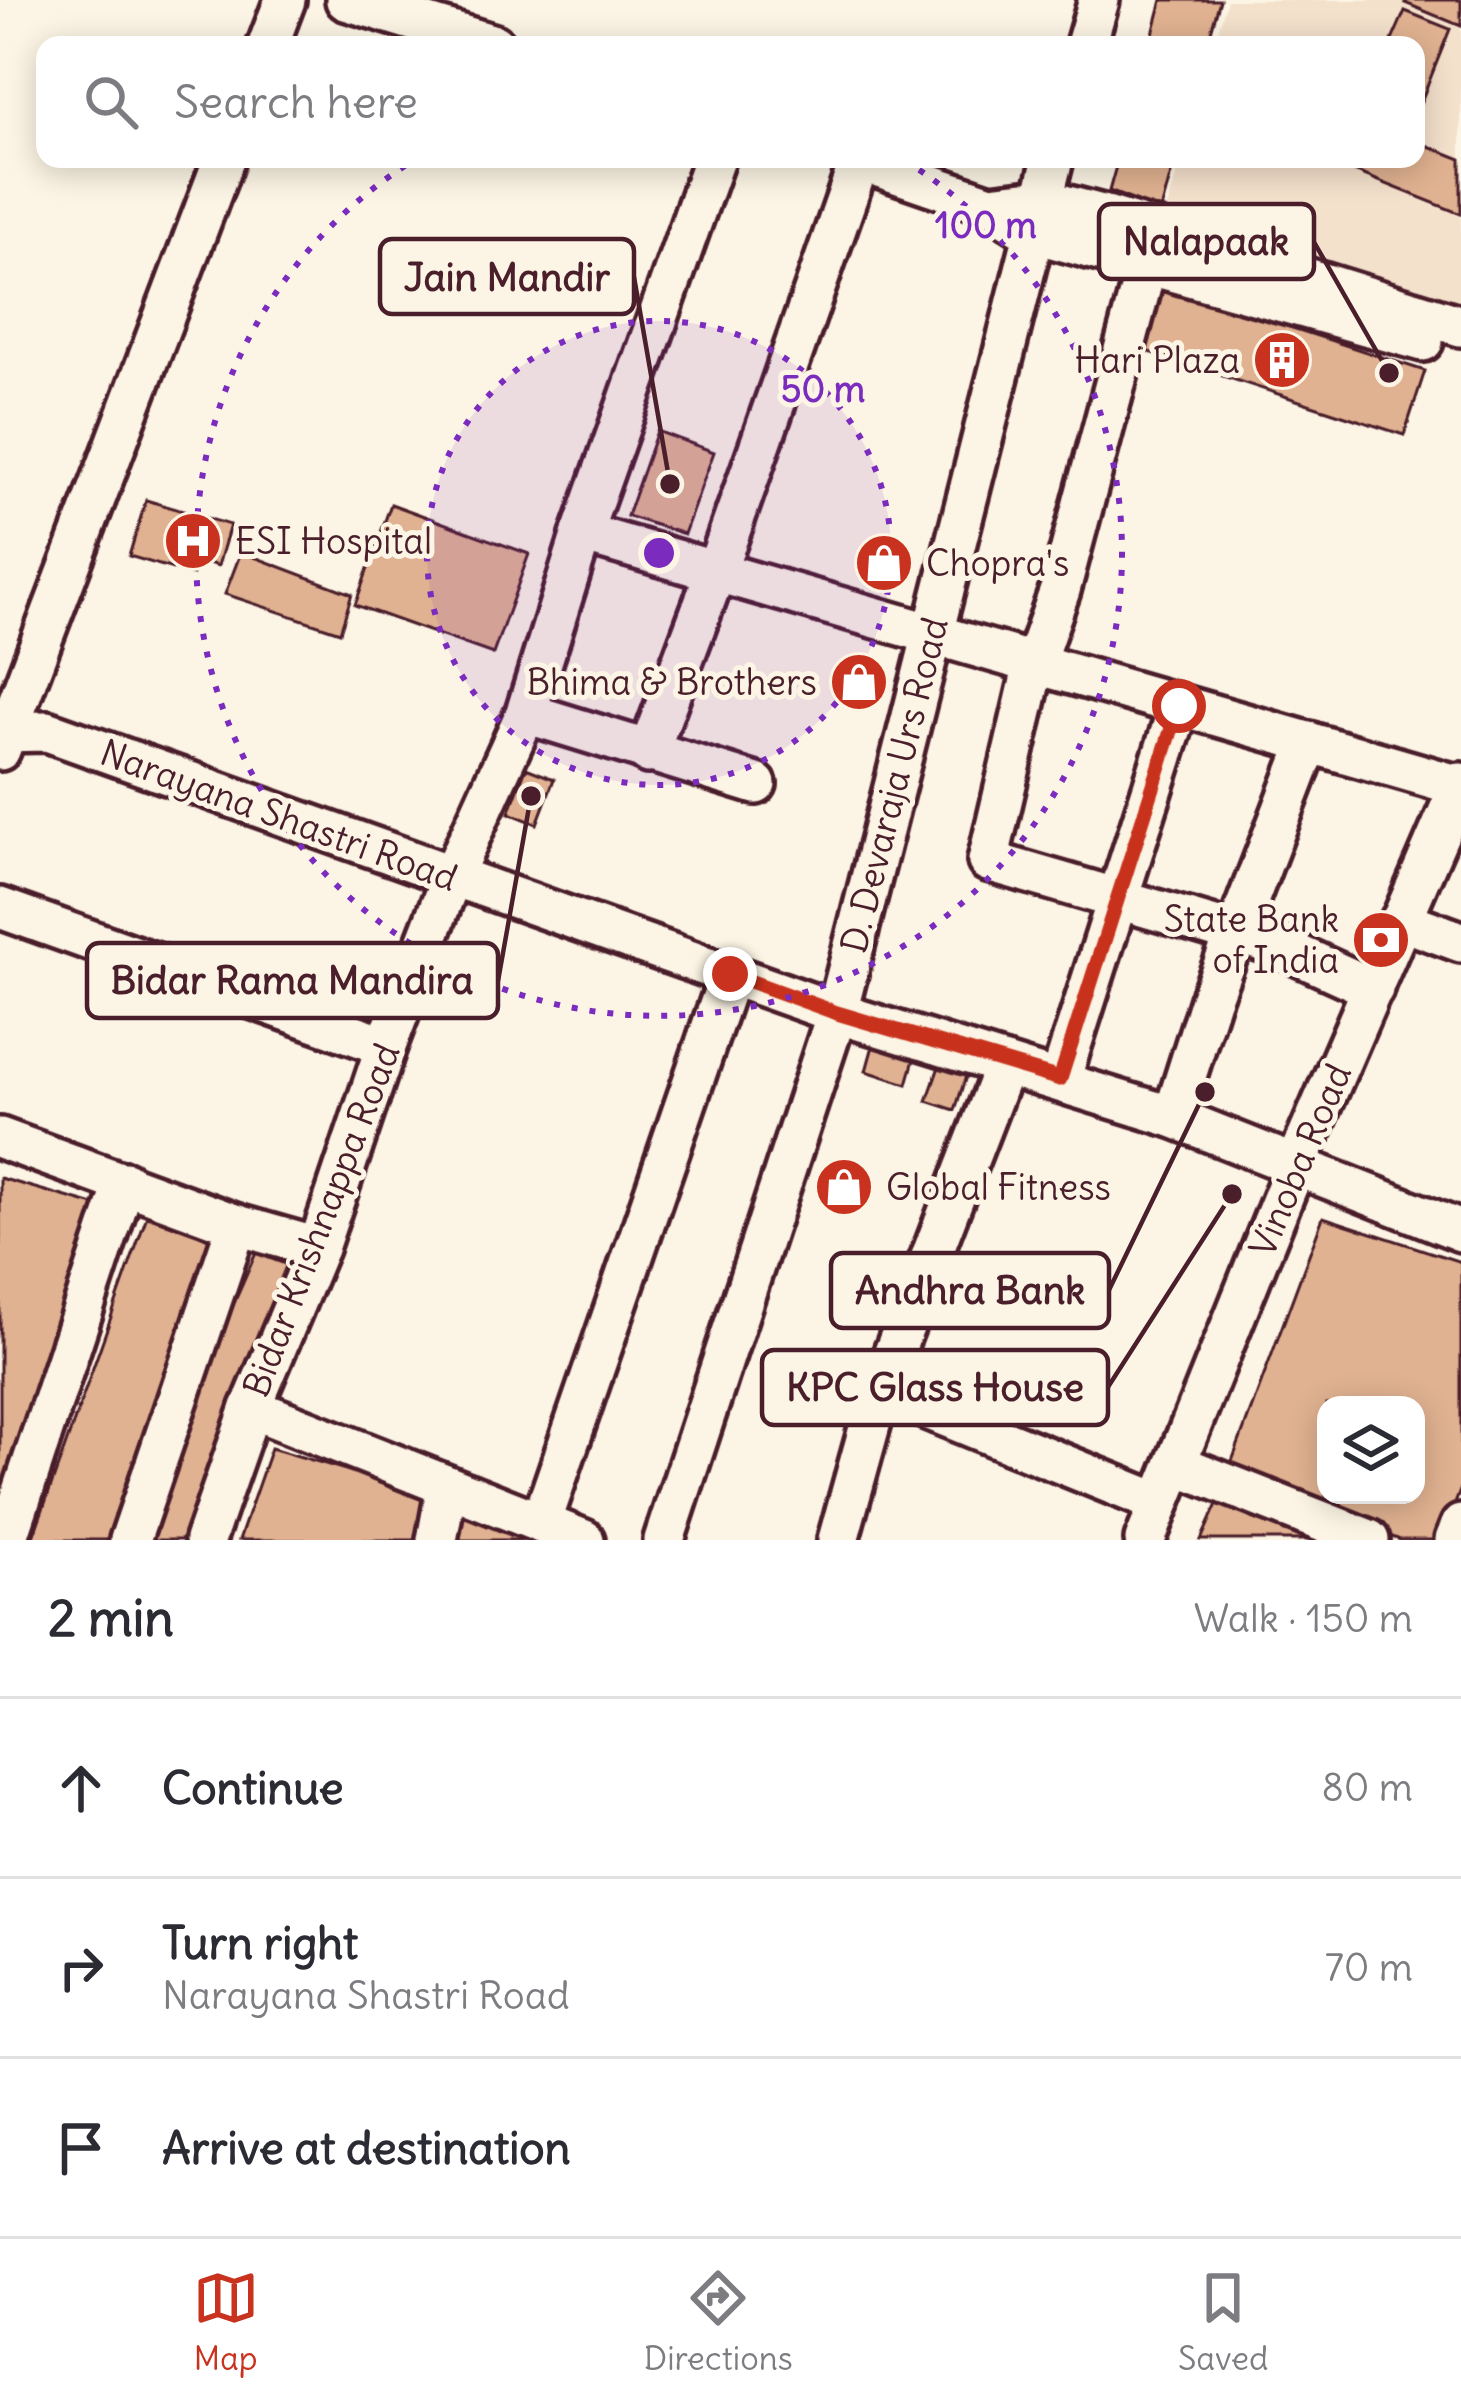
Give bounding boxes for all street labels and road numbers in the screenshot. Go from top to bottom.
street label: D. Devaraja Urs Road [831,613,958,958]
street label: Narayana Shastri Road [94,730,463,901]
street label: Bidar Krishnappa Road [233,1037,410,1403]
street label: Vinoba Road [1240,1057,1361,1263]

